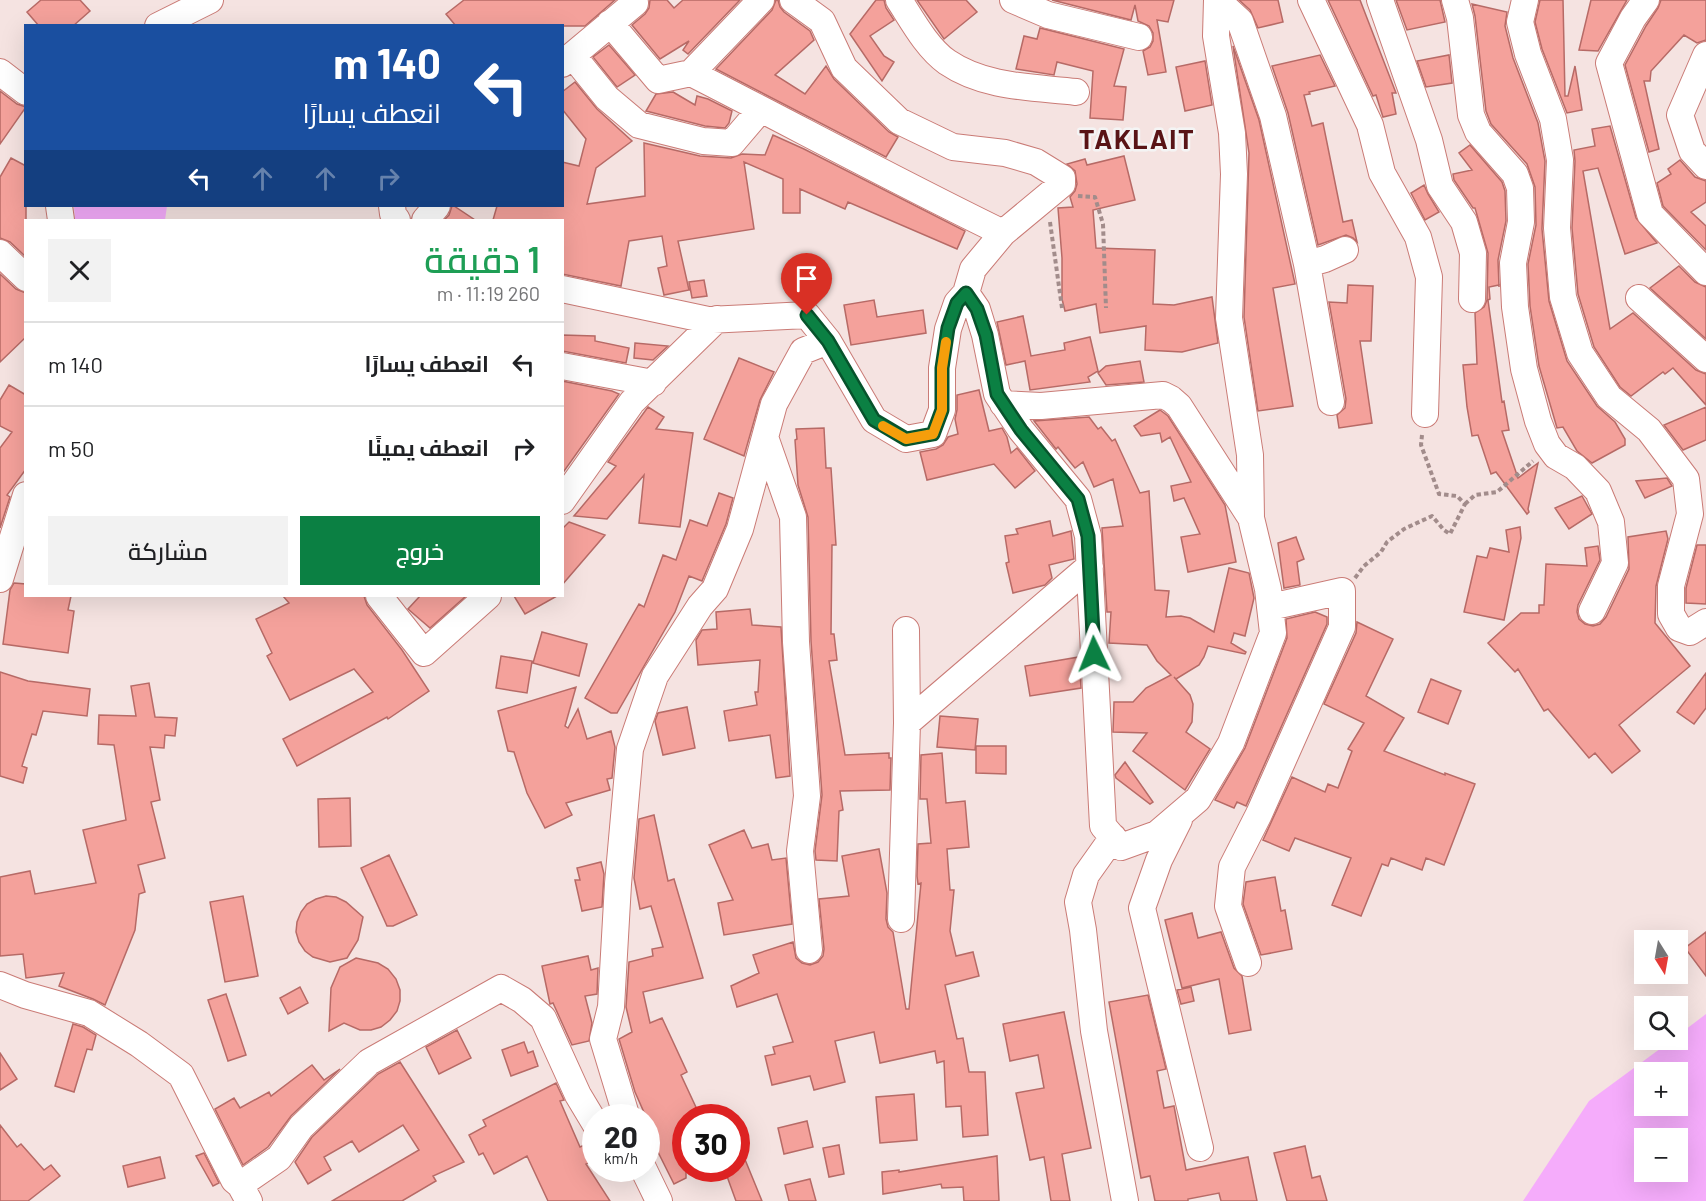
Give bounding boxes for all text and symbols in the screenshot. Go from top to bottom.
text: 140 m [333,37,441,87]
icon: left [462,48,540,126]
text: انعطف يسارًا [302,96,441,128]
district label: TAKLAIT [1079,122,1195,154]
icon: left [183,162,216,195]
icon: ahead [246,162,279,195]
icon: ahead [309,162,342,195]
icon: right [372,162,405,195]
text: 1 دقيقة [424,237,540,280]
button: close [48,239,111,302]
pin [781,253,832,315]
icon: arrive [790,262,823,295]
text: 260 m · 11:19 [437,281,540,305]
icon: left [507,348,540,381]
text: انعطف يسارًا [365,350,489,376]
text: 140 m [48,351,103,377]
icon: right [507,432,540,465]
text: انعطف يمينًا [367,434,489,460]
text: 50 m [48,435,94,461]
button: مشاركة [48,516,288,585]
button: خروج [300,516,540,585]
position arrow [1062,622,1126,686]
north arrow [1634,930,1688,984]
map controls [1634,930,1688,1182]
button: search [1634,996,1688,1050]
button: + [1634,1062,1688,1116]
speed limit sign: 30 [672,1104,750,1182]
text: 20 [604,1118,638,1154]
button: − [1634,1128,1688,1182]
text: km/h [604,1149,638,1167]

